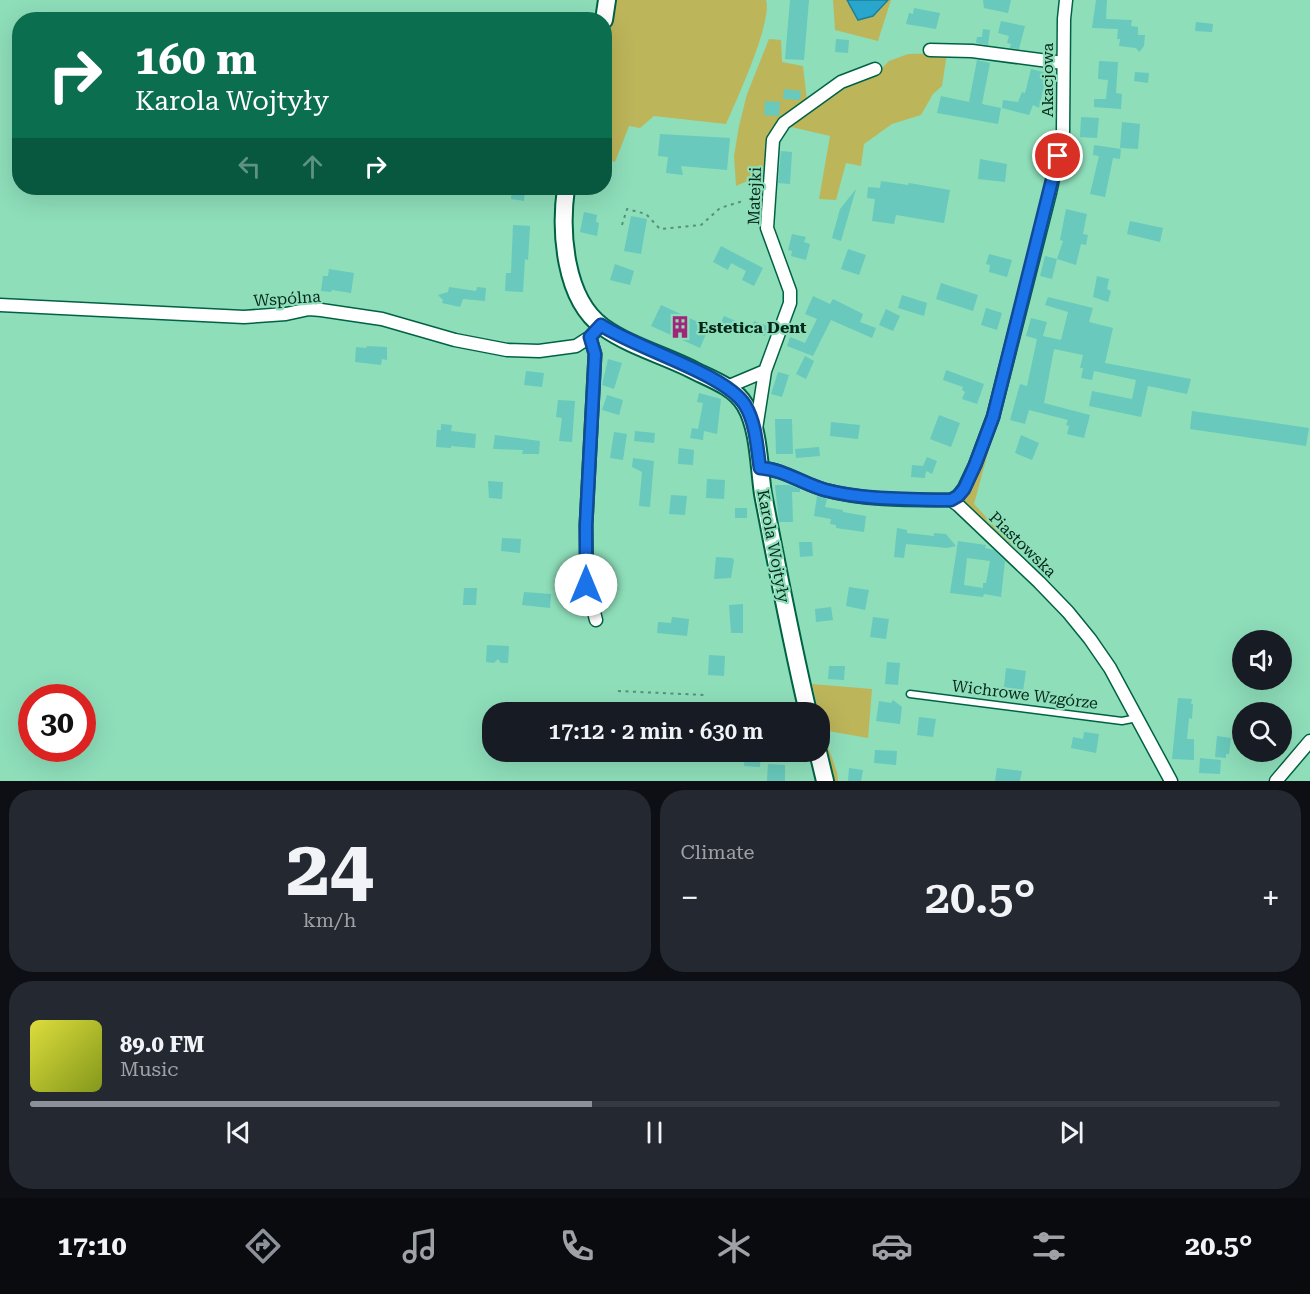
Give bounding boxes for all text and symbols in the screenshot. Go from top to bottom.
text: 160 m [135,35,257,84]
icon: right [36,36,114,114]
street label: Akacjowa [1038,42,1057,117]
text: Karola Wojtyły [135,85,329,117]
pin [1032,130,1083,181]
icon: arrive [1041,139,1074,172]
icon: left [233,150,266,183]
icon: ahead [296,150,329,183]
icon: right [359,150,392,183]
street label: Matejki [744,167,765,225]
street label: Wspólna [253,287,322,310]
building icon: Estetica Dent [667,314,693,340]
place label: Estetica Dent [698,318,807,337]
street label: Karola Wojtyły [753,488,794,605]
street label: Piastowska [985,508,1060,581]
position arrow [554,553,618,617]
map controls [1232,630,1292,762]
button: sound [1232,630,1292,690]
street label: Wichrowe Wzgórze [951,676,1099,713]
speed limit sign: 30 [18,684,96,762]
button: search [1232,702,1292,762]
text: 17:12 · 2 min · 630 m [549,719,763,744]
text: 24 [286,823,373,914]
text: Climate [681,840,755,864]
text: 20.5° [925,871,1036,924]
text: − [681,878,699,917]
text: + [1262,878,1280,917]
text: km/h [303,908,357,932]
text: 89.0 FM [120,1032,204,1057]
text: Music [120,1057,179,1081]
icon: previous [222,1116,255,1149]
icon: pause [638,1116,671,1149]
icon: next [1055,1116,1088,1149]
icon: directions [242,1225,284,1267]
icon: music [399,1225,441,1267]
icon: phone [556,1225,598,1267]
icon: climate [713,1225,755,1267]
icon: car [871,1225,913,1267]
icon: filters [1028,1225,1070,1267]
text: 17:10 [58,1230,127,1262]
text: 20.5° [1185,1230,1252,1262]

